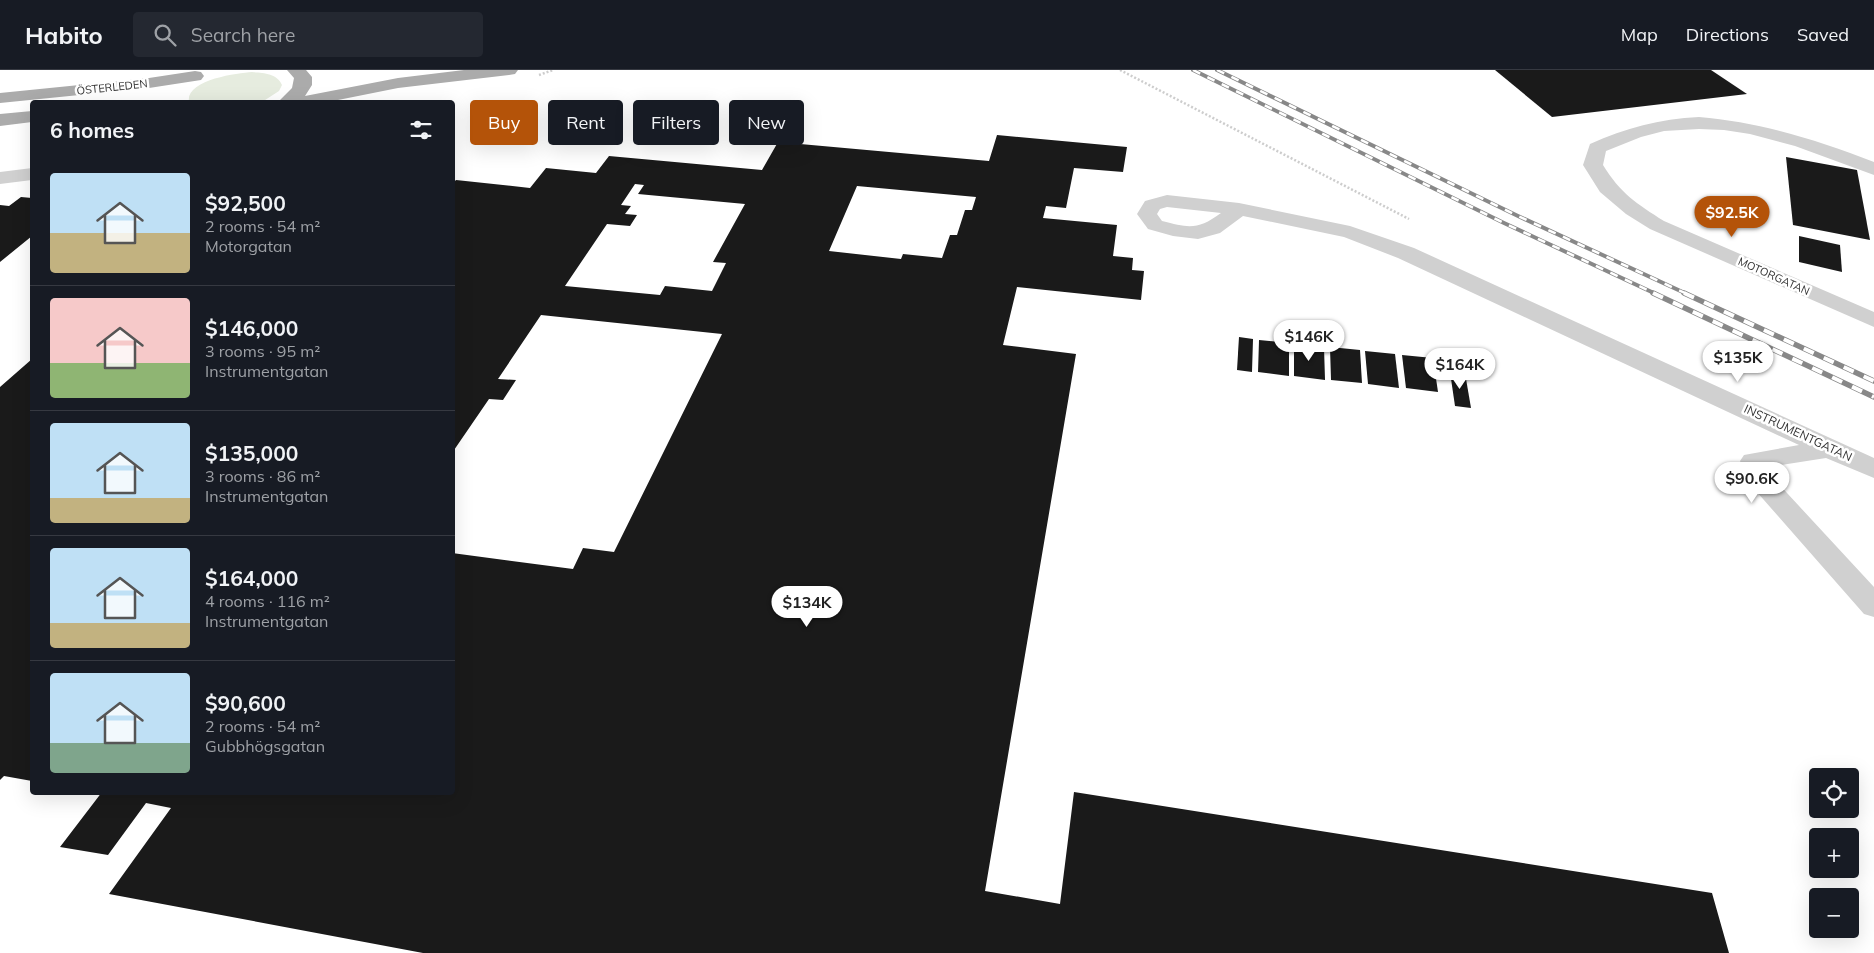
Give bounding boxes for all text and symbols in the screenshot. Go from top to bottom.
search box [133,12,483,57]
text: Habito [25,20,103,50]
icon: search [151,21,179,49]
text: Search here [191,23,295,47]
text: Map [1621,23,1658,46]
text: Directions [1686,23,1769,46]
text: Saved [1797,23,1849,46]
street label: ÖSTERLEDEN [76,76,148,98]
chip: Buy [470,100,538,145]
chip: Rent [548,100,623,145]
chip: Filters [633,100,719,145]
chip: New [729,100,804,145]
icon: filters [407,116,435,144]
text: 6 homes [50,117,134,143]
text: $92,500 [205,190,286,216]
icon: home [90,193,150,253]
pin: $92.5K [1691,196,1773,238]
text: $92.5K [1705,202,1759,222]
text: 2 rooms · 54 m² [205,216,320,236]
text: Motorgatan [205,236,292,256]
street label: MOTORGATAN [1736,254,1812,298]
text: $146,000 [205,315,298,341]
icon: home [90,318,150,378]
pin: $146K [1274,320,1344,362]
text: $146K [1284,326,1334,346]
pin: $135K [1703,340,1773,383]
text: 3 rooms · 95 m² [205,341,320,361]
text: $135K [1713,347,1763,367]
pin: $164K [1425,348,1495,390]
text: $164K [1435,354,1485,374]
text: Instrumentgatan [205,361,329,381]
street label: INSTRUMENTGATAN [1742,401,1855,464]
text: $135,000 [205,440,298,466]
icon: home [90,443,150,503]
pin: $90.6K [1711,462,1793,504]
text: 3 rooms · 86 m² [205,466,320,486]
text: $90.6K [1725,468,1779,488]
text: Instrumentgatan [205,486,329,506]
text: $164,000 [205,565,298,591]
icon: home [90,568,150,628]
pin: $134K [772,586,842,628]
text: 4 rooms · 116 m² [205,591,330,611]
text: $134K [782,592,832,612]
text: Instrumentgatan [205,611,329,631]
text: $90,600 [205,690,286,716]
icon: home [90,693,150,753]
text: 2 rooms · 54 m² [205,716,320,736]
text: Gubbhögsgatan [205,736,325,756]
map controls [1809,768,1859,938]
button: locate [1809,768,1859,818]
button: + [1809,828,1859,878]
button: − [1809,888,1859,938]

